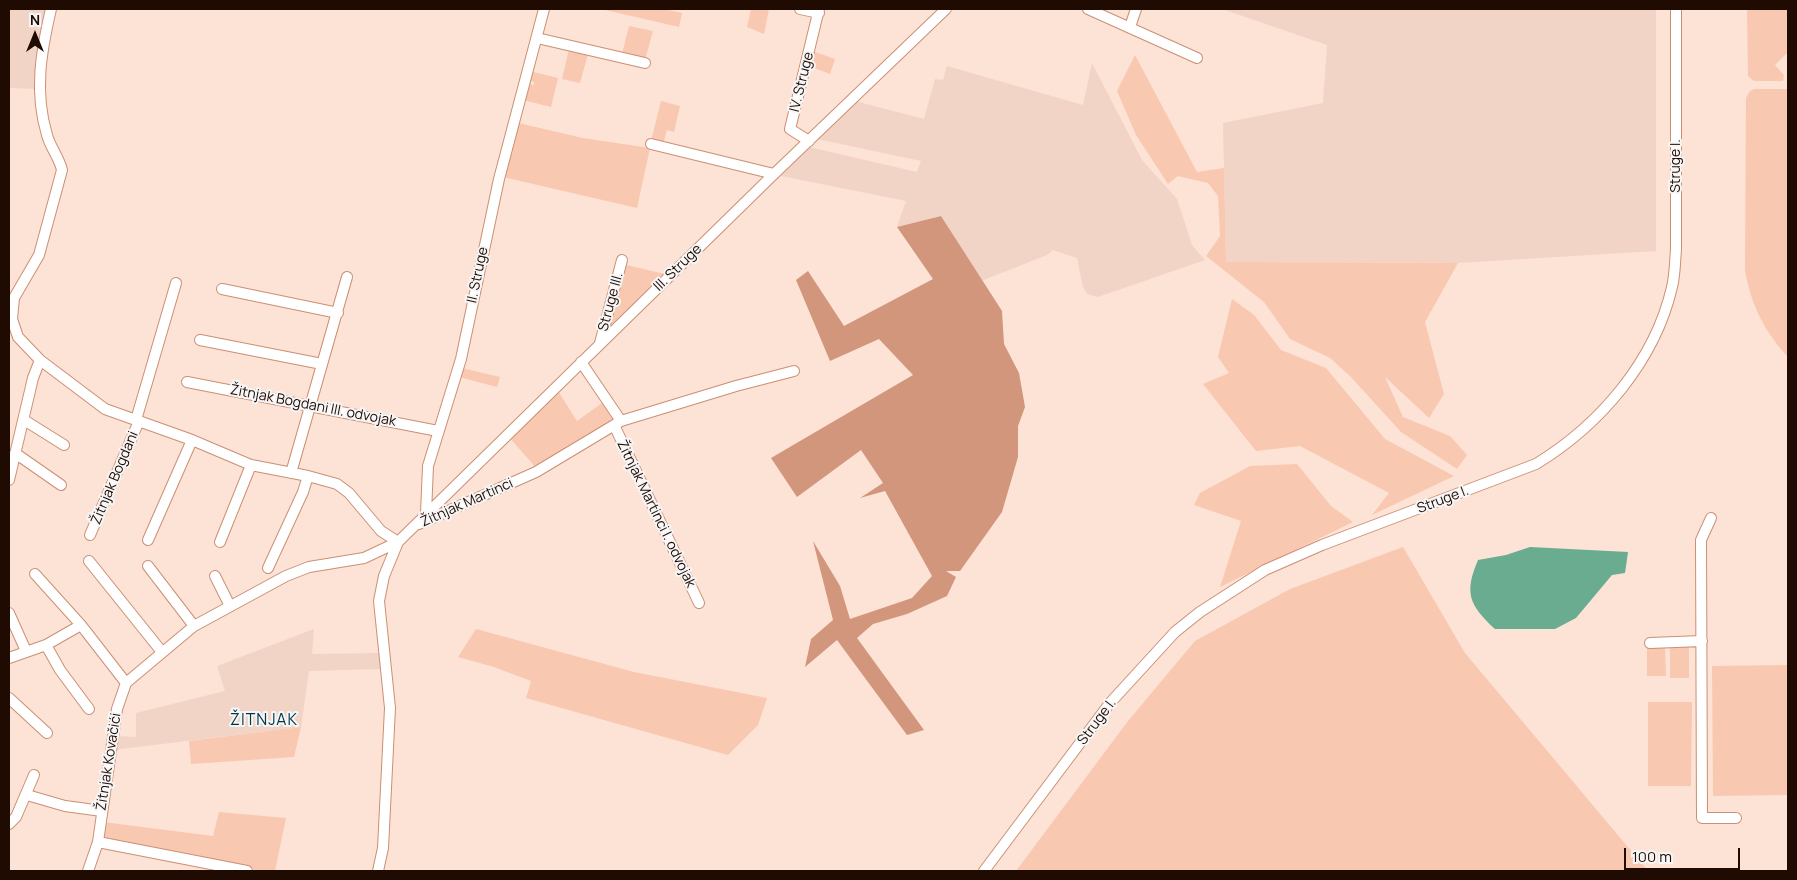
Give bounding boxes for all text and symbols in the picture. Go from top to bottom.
north arrow [10,10,60,60]
text: N [30,10,40,29]
street label: IV. Struge [786,50,818,114]
street label: Struge I. [1668,139,1684,193]
street label: III. Struge [651,241,705,295]
street label: II. Struge [464,245,492,305]
street label: Struge III. [595,271,627,333]
street label: Žitnjak Bogdani III. odvojak [229,382,397,430]
street label: Žitnjak Bogdani [88,429,142,527]
street label: Žitnjak Martinci I. odvojak [613,438,699,590]
street label: Žitnjak Martinci [418,475,516,531]
street label: Struge I. [1415,483,1471,517]
street label: Struge I. [1074,696,1120,748]
district label: ŽITNJAK [229,711,299,731]
street label: Žitnjak Kovačići [93,712,125,812]
scale bar [1627,838,1743,870]
text: 100 m [1632,846,1672,867]

